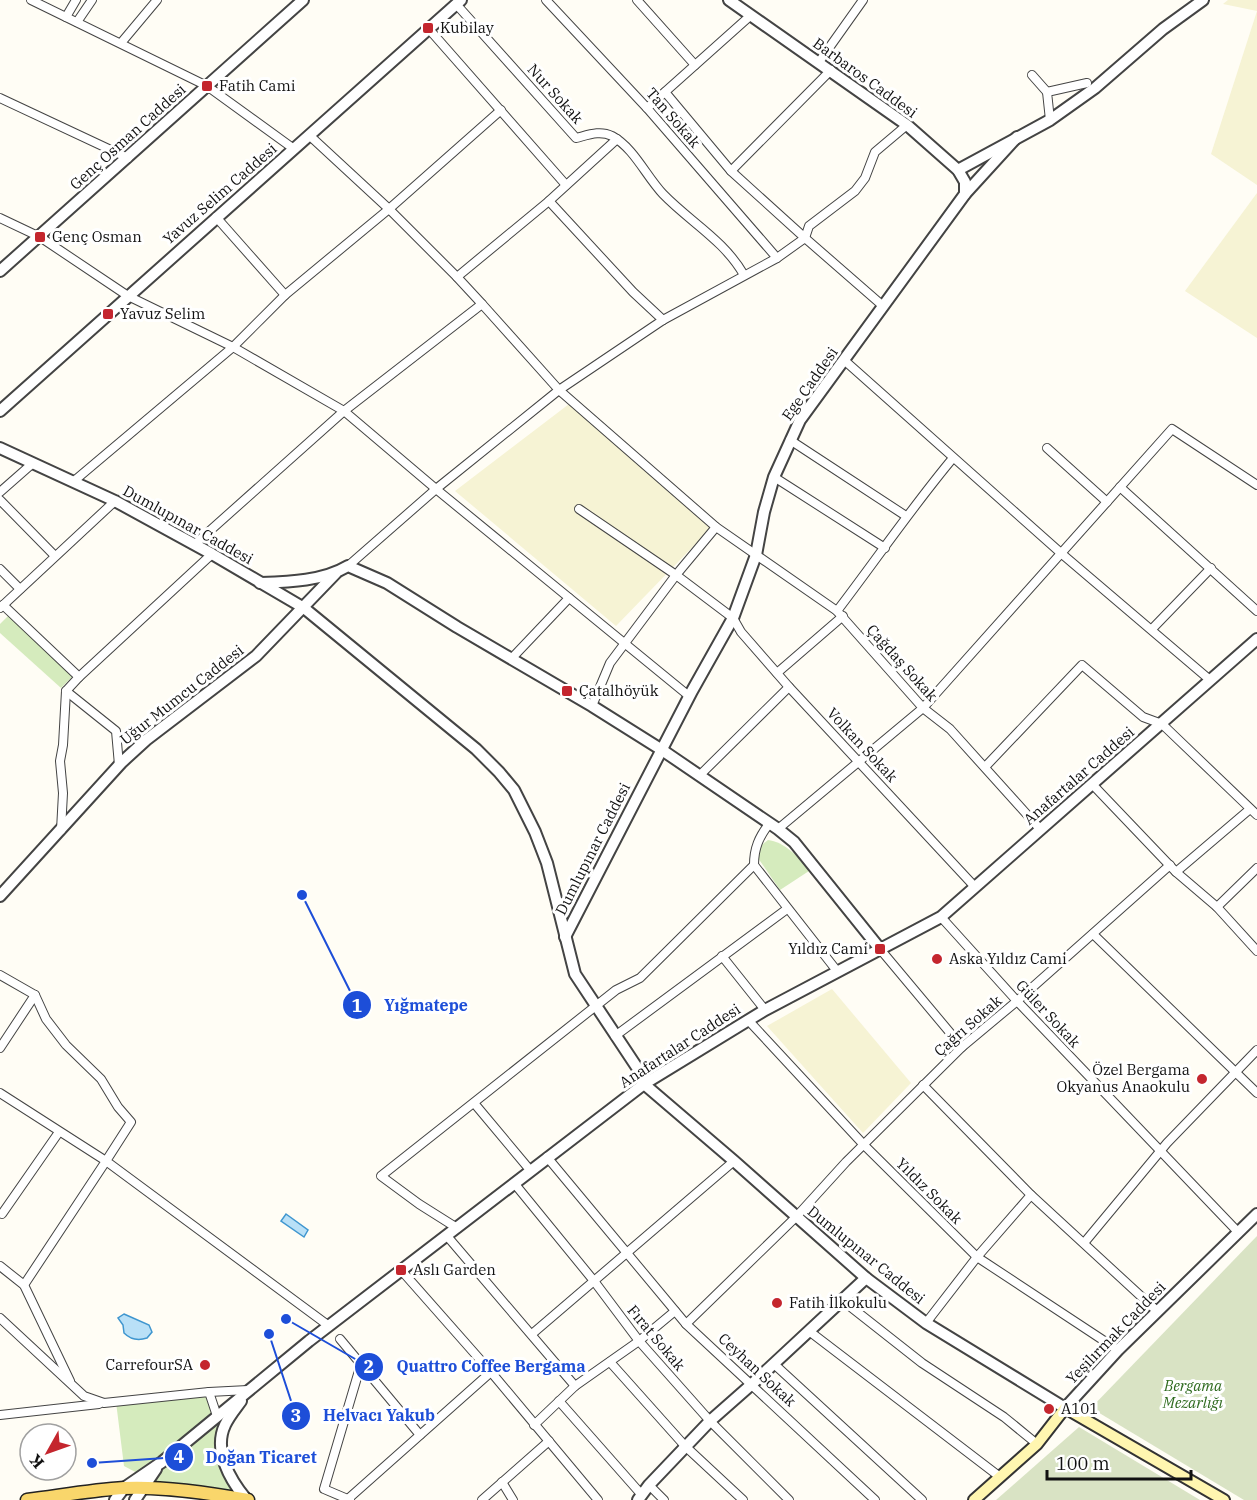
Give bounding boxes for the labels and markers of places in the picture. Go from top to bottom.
place label: Kubilay [440,18,494,37]
marker: Kubilay [421,21,435,35]
place label: Fatih Cami [219,76,296,95]
marker: Fatih Cami [200,79,214,93]
place label: Genç Osman [52,227,142,246]
marker: Genç Osman [33,230,47,244]
place label: Yavuz Selim [120,304,205,323]
marker: Yavuz Selim [101,307,115,321]
place label: Çatalhöyük [579,681,659,700]
marker: Çatalhöyük [560,684,574,698]
place label: Yıldız Cami [788,939,868,958]
marker: Yıldız Cami [873,942,887,956]
place label: Aska Yıldız Cami [949,949,1067,968]
marker: Aska Yıldız Cami [930,952,944,966]
callout: Yığmatepe [342,988,480,1022]
place label: Özel Bergama Okyanus Anaokulu [1057,1060,1190,1096]
marker: Özel Bergama Okyanus Anaokulu [1195,1072,1209,1086]
place label: Aslı Garden [413,1260,496,1279]
marker: Aslı Garden [394,1263,408,1277]
place label: Fatih İlkokulu [789,1293,887,1312]
marker: Fatih İlkokulu [770,1296,784,1310]
callout: Quattro Coffee Bergama [354,1350,597,1384]
place label: CarrefourSA [105,1355,194,1374]
marker: CarrefourSA [198,1358,212,1372]
callout: Helvacı Yakub [281,1399,447,1433]
place label: A101 [1061,1399,1098,1418]
marker: A101 [1042,1402,1056,1416]
callout: Doğan Ticaret [164,1440,329,1474]

